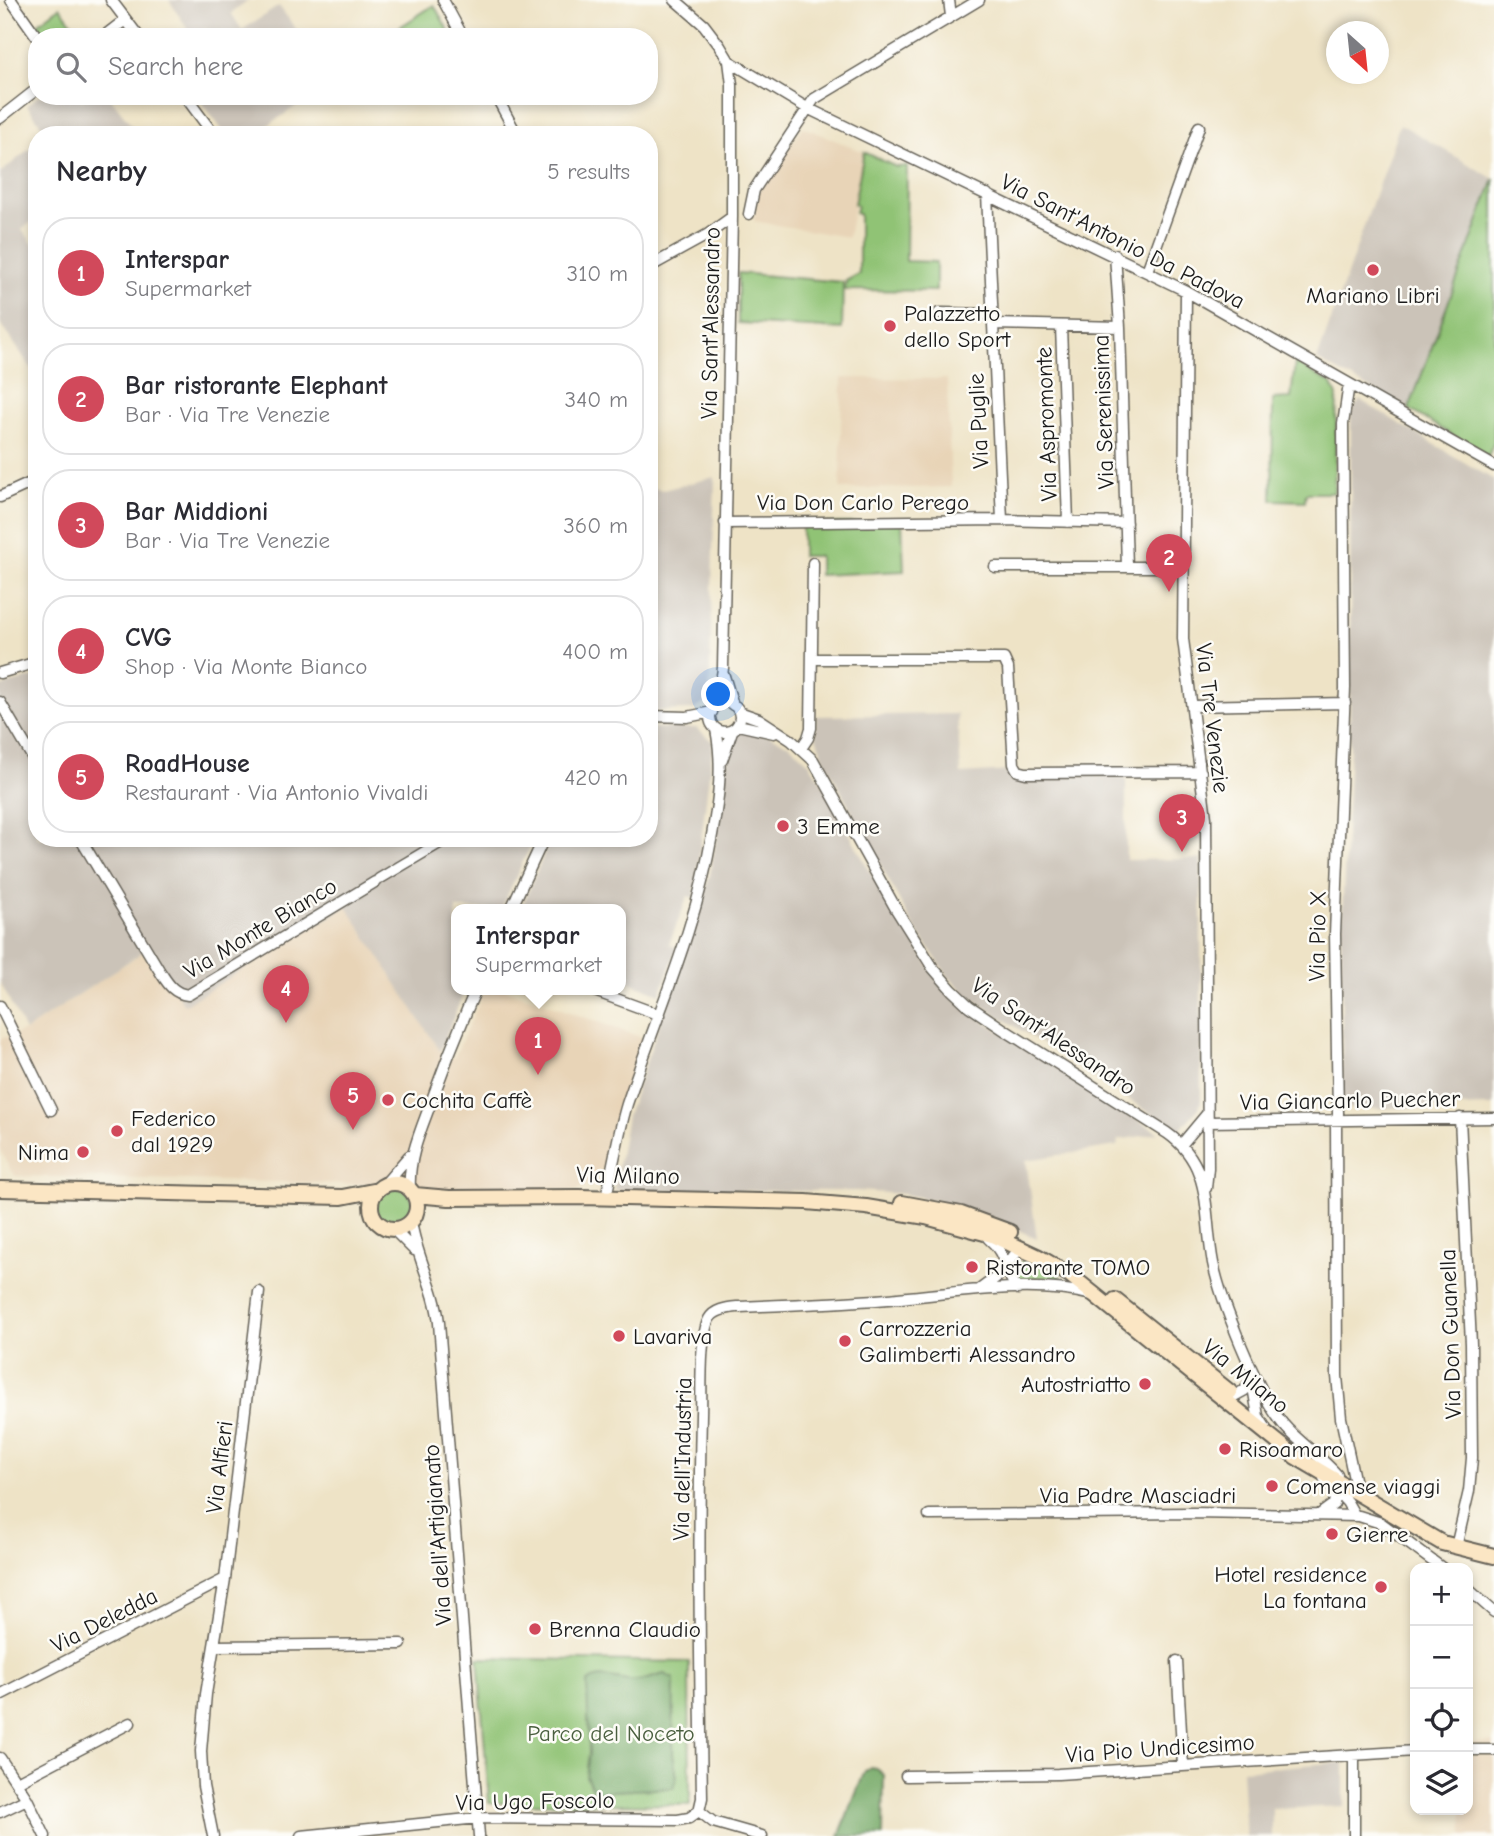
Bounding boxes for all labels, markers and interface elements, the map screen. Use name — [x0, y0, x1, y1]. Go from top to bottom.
north arrow — [1326, 21, 1389, 84]
search box — [28, 28, 658, 105]
icon: search — [52, 48, 90, 86]
text: Search here — [108, 52, 243, 82]
text: Nearby — [56, 154, 147, 189]
text: 5 results — [547, 158, 630, 185]
street label: Via Sant'Antonio Da Padova — [996, 168, 1249, 315]
street label: Via Sant'Alessandro — [695, 227, 726, 419]
text: Interspar — [125, 245, 229, 275]
text: 1 — [76, 260, 86, 287]
text: 310 m — [567, 260, 628, 287]
marker: Mariano Libri — [1365, 262, 1381, 278]
text: Supermarket — [125, 275, 251, 302]
place label: Mariano Libri — [1306, 282, 1440, 309]
place label: Palazzetto dello Sport — [904, 300, 1012, 353]
marker: Palazzetto dello Sport — [882, 318, 898, 334]
street label: Via Serenissima — [1087, 334, 1120, 490]
street label: Via Aspromonte — [1030, 346, 1063, 502]
text: Bar ristorante Elephant — [125, 371, 387, 401]
street label: Via Puglie — [963, 372, 994, 469]
text: 2 — [75, 386, 87, 413]
text: 340 m — [565, 386, 628, 413]
text: Bar · Via Tre Venezie — [125, 401, 330, 428]
street label: Via Don Carlo Perego — [757, 489, 969, 516]
text: Bar Middioni — [125, 497, 268, 527]
text: 3 — [75, 512, 87, 539]
text: 360 m — [563, 512, 628, 539]
text: Bar · Via Tre Venezie — [125, 527, 330, 554]
pin: 2 — [1146, 534, 1192, 592]
text: CVG — [125, 623, 172, 653]
text: 4 — [76, 638, 86, 665]
text: 400 m — [562, 638, 628, 665]
street label: Via Tre Venezie — [1190, 642, 1235, 794]
text: Shop · Via Monte Bianco — [125, 653, 368, 680]
your location — [701, 677, 735, 711]
text: RoadHouse — [125, 749, 250, 779]
text: 5 — [75, 764, 87, 791]
text: 420 m — [564, 764, 628, 791]
text: Restaurant · Via Antonio Vivaldi — [125, 779, 428, 806]
pin: 3 — [1159, 794, 1205, 852]
place label: 3 Emme — [797, 813, 880, 840]
marker: 3 Emme — [775, 818, 791, 834]
street label: Via Monte Bianco — [179, 872, 342, 985]
street label: Via Pio X — [1303, 890, 1332, 982]
popup — [451, 904, 626, 995]
text: Interspar — [475, 921, 580, 951]
text: Supermarket — [475, 951, 602, 978]
pin: 4 — [263, 965, 309, 1023]
street label: Via Sant'Alessandro — [967, 971, 1141, 1101]
pin: 1 — [515, 1017, 561, 1075]
pin: 5 — [330, 1072, 376, 1130]
street label: Via Giancarlo Puecher — [1240, 1085, 1461, 1116]
place label: Cochita Caffè — [402, 1087, 532, 1114]
marker: Cochita Caffè — [380, 1092, 396, 1108]
place label: Federico dal 1929 — [131, 1105, 216, 1158]
marker: Federico dal 1929 — [109, 1123, 125, 1139]
place label: Nima — [18, 1139, 69, 1166]
marker: Nima — [75, 1144, 91, 1160]
street label: Via Milano — [576, 1161, 680, 1190]
street label: Via Don Guanella — [1434, 1248, 1467, 1420]
place label: Ristorante TOMO — [986, 1254, 1150, 1281]
marker: Ristorante TOMO — [964, 1259, 980, 1275]
place label: Carrozzeria Galimberti Alessandro — [859, 1315, 1076, 1368]
place label: Lavariva — [633, 1323, 712, 1350]
marker: Lavariva — [611, 1328, 627, 1344]
marker: Carrozzeria Galimberti Alessandro — [837, 1333, 853, 1349]
street label: Via Milano — [1197, 1333, 1294, 1419]
place label: Autostriatto — [1021, 1371, 1131, 1398]
marker: Autostriatto — [1137, 1376, 1153, 1392]
street label: Via dell'Industria — [668, 1377, 697, 1541]
street label: Via Alfieri — [200, 1419, 239, 1515]
place label: Risoamaro — [1239, 1436, 1343, 1463]
marker: Risoamaro — [1217, 1441, 1233, 1457]
street label: Via dell'Artigianato — [418, 1443, 457, 1627]
place label: Comense viaggi — [1286, 1473, 1441, 1500]
marker: Comense viaggi — [1264, 1478, 1280, 1494]
street label: Via Padre Masciadri — [1040, 1482, 1236, 1509]
place label: Gierre — [1346, 1521, 1409, 1548]
marker: Gierre — [1324, 1526, 1340, 1542]
place label: Hotel residence La fontana — [1214, 1561, 1367, 1614]
map controls — [1410, 1563, 1473, 1815]
button: + — [1410, 1563, 1473, 1626]
marker: Hotel residence La fontana — [1373, 1579, 1389, 1595]
street label: Via Deledda — [46, 1582, 162, 1659]
place label: Brenna Claudio — [549, 1616, 701, 1643]
marker: Brenna Claudio — [527, 1621, 543, 1637]
button: − — [1410, 1626, 1473, 1689]
button: locate — [1410, 1689, 1473, 1752]
park label: Parco del Noceto — [527, 1720, 695, 1747]
street label: Via Pio Undicesimo — [1064, 1728, 1256, 1769]
button: layers — [1410, 1752, 1473, 1815]
street label: Via Ugo Foscolo — [455, 1787, 615, 1816]

